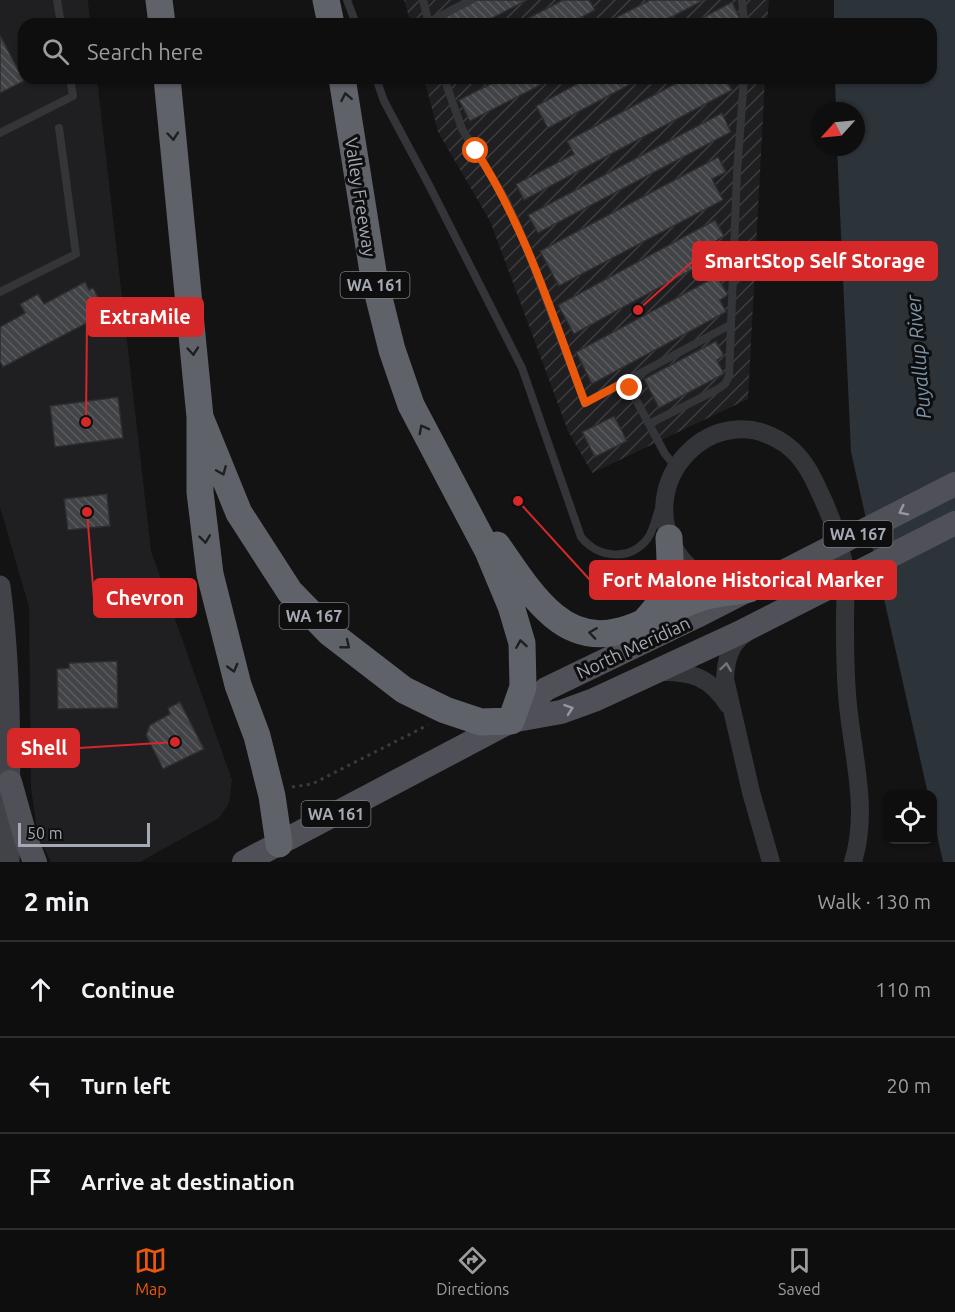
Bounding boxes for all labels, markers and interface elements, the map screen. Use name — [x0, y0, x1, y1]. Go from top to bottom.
search box — [18, 18, 937, 84]
icon: search — [39, 35, 72, 68]
text: Search here — [87, 39, 203, 64]
one-way arrow — [340, 93, 353, 103]
north arrow — [811, 102, 865, 156]
one-way arrow — [166, 132, 179, 141]
street label: Valley Freeway — [342, 136, 380, 258]
route start — [462, 137, 488, 163]
callout: SmartStop Self Storage — [693, 242, 937, 280]
text: SmartStop Self Storage — [705, 249, 925, 272]
road number: WA 161 — [340, 272, 410, 298]
water label: Puyallup River — [901, 293, 935, 420]
callout: ExtraMile — [87, 298, 203, 336]
text: ExtraMile — [99, 305, 191, 328]
one-way arrow — [186, 347, 199, 356]
route end — [616, 374, 642, 400]
one-way arrow — [419, 424, 430, 435]
one-way arrow — [215, 465, 227, 476]
one-way arrow — [899, 504, 909, 515]
road number: WA 167 — [824, 521, 892, 547]
one-way arrow — [199, 534, 211, 543]
callout: Fort Malone Historical Marker — [590, 561, 896, 599]
text: Fort Malone Historical Marker — [602, 568, 884, 591]
callout: Chevron — [94, 579, 196, 617]
text: Chevron — [106, 586, 184, 609]
road number: WA 167 — [280, 603, 348, 629]
street label: North Meridian — [573, 612, 693, 682]
one-way arrow — [589, 627, 598, 639]
one-way arrow — [339, 638, 350, 649]
one-way arrow — [515, 639, 528, 649]
one-way arrow — [226, 662, 238, 672]
one-way arrow — [720, 662, 732, 672]
one-way arrow — [563, 704, 574, 717]
callout: Shell — [8, 729, 79, 767]
text: Shell — [21, 736, 67, 759]
map controls — [883, 790, 937, 844]
button: locate — [883, 790, 937, 844]
road number: WA 161 — [302, 801, 370, 827]
scale bar — [18, 820, 150, 848]
text: 50 m — [27, 824, 63, 842]
text: 2 min — [24, 887, 90, 916]
text: Walk · 130 m — [818, 890, 931, 913]
icon: ahead — [24, 973, 57, 1006]
text: Continue — [81, 977, 175, 1002]
text: 110 m — [875, 978, 931, 1001]
icon: left — [24, 1069, 57, 1102]
text: Turn left — [81, 1073, 171, 1098]
text: 20 m — [887, 1074, 931, 1097]
icon: arrive — [24, 1165, 57, 1198]
text: Arrive at destination — [81, 1169, 295, 1194]
tab: Map — [134, 1244, 167, 1298]
tab: Directions — [436, 1244, 509, 1298]
tab: Saved — [778, 1244, 821, 1298]

